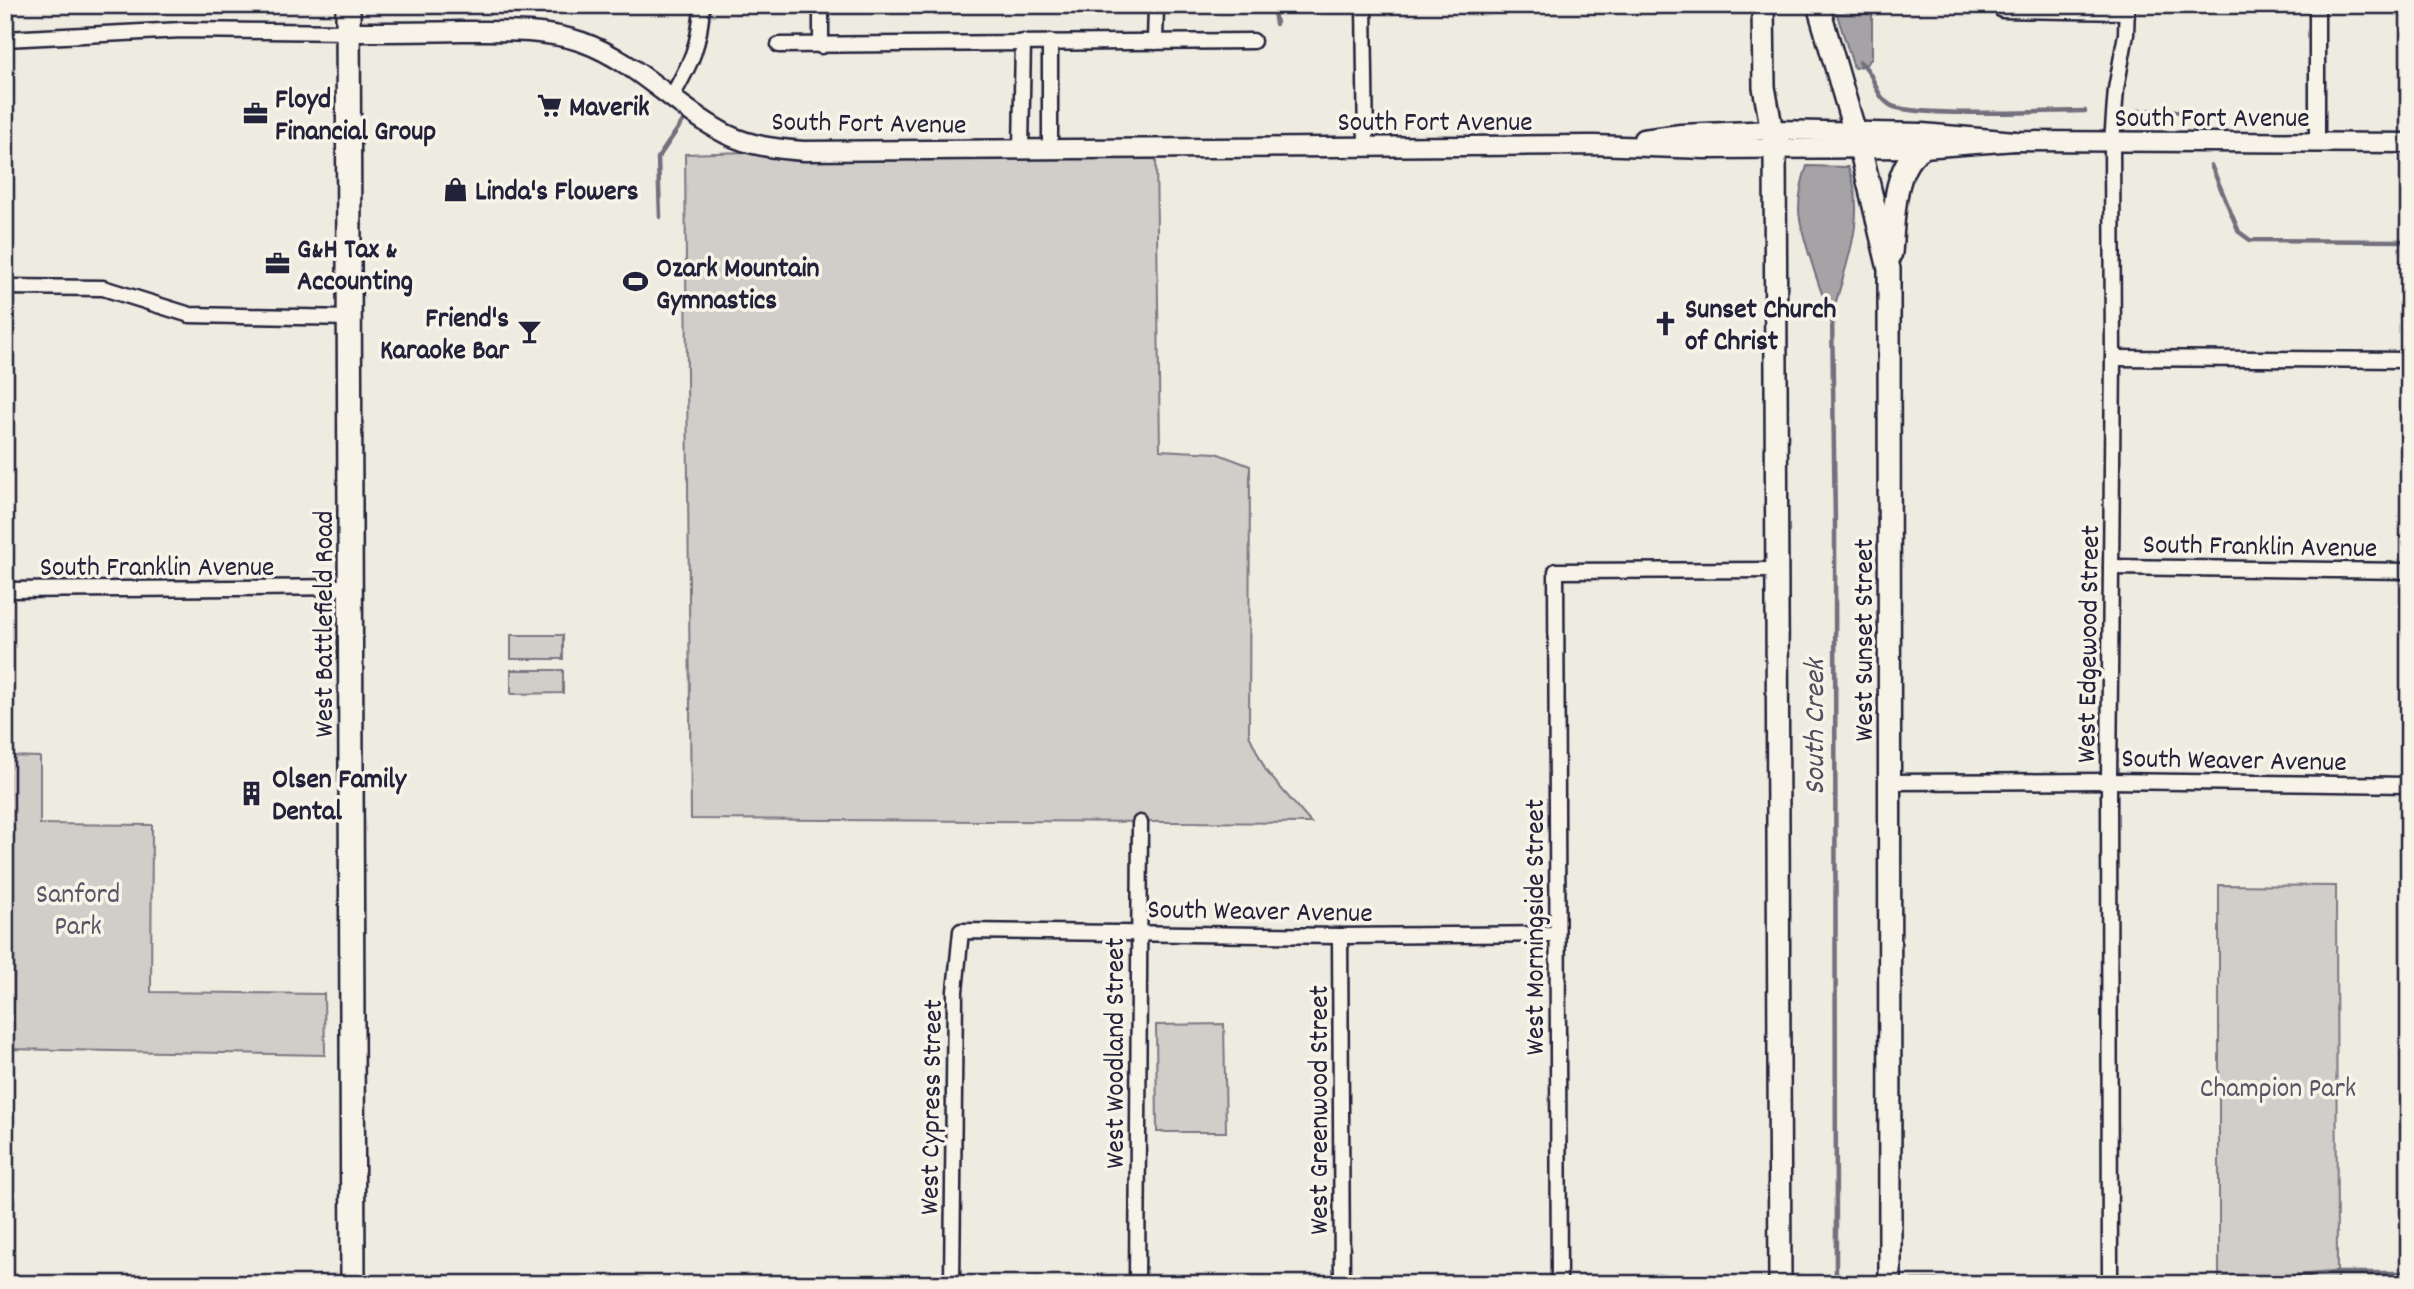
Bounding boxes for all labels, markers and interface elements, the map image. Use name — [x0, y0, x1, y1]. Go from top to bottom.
place label: Floyd Financial Group — [275, 82, 436, 154]
place label: Maverik — [569, 90, 650, 130]
supermarket icon: Maverik — [535, 91, 563, 119]
office icon: Floyd Financial Group — [241, 99, 269, 127]
street label: South Fort Avenue — [2114, 101, 2310, 141]
street label: South Fort Avenue — [771, 104, 967, 148]
street label: South Fort Avenue — [1337, 105, 1533, 145]
place label: Linda's Flowers — [475, 174, 639, 214]
shop icon: Linda's Flowers — [441, 175, 469, 203]
place label: G&H Tax & Accounting — [297, 232, 413, 304]
office icon: G&H Tax & Accounting — [263, 249, 291, 277]
place label: Ozark Mountain Gymnastics — [656, 251, 820, 323]
sports icon: Ozark Mountain Gymnastics — [622, 268, 650, 296]
place label: Sunset Church of Christ — [1685, 292, 1837, 364]
place label: Friend's Karaoke Bar — [380, 301, 510, 373]
church icon: Sunset Church of Christ — [1651, 309, 1679, 337]
bar icon: Friend's Karaoke Bar — [515, 318, 543, 346]
street label: West Battlefield Road — [307, 511, 347, 737]
street label: West Edgewood Street — [2069, 525, 2113, 763]
street label: South Franklin Avenue — [2142, 527, 2378, 571]
street label: West Sunset Street — [1847, 538, 1887, 742]
street label: South Franklin Avenue — [40, 550, 274, 590]
water label: South Creek — [1796, 656, 1839, 795]
street label: South Weaver Avenue — [2121, 741, 2347, 785]
place label: Olsen Family Dental — [272, 762, 408, 834]
building icon: Olsen Family Dental — [238, 779, 266, 807]
street label: West Morningside Street — [1518, 799, 1558, 1055]
park label: Sanford Park — [36, 877, 120, 949]
street label: South Weaver Avenue — [1147, 892, 1373, 936]
street label: West Woodland Street — [1098, 937, 1138, 1169]
street label: West Greenwood Street — [1302, 985, 1342, 1235]
street label: West Cypress Street — [912, 999, 956, 1215]
park label: Champion Park — [2200, 1071, 2356, 1111]

